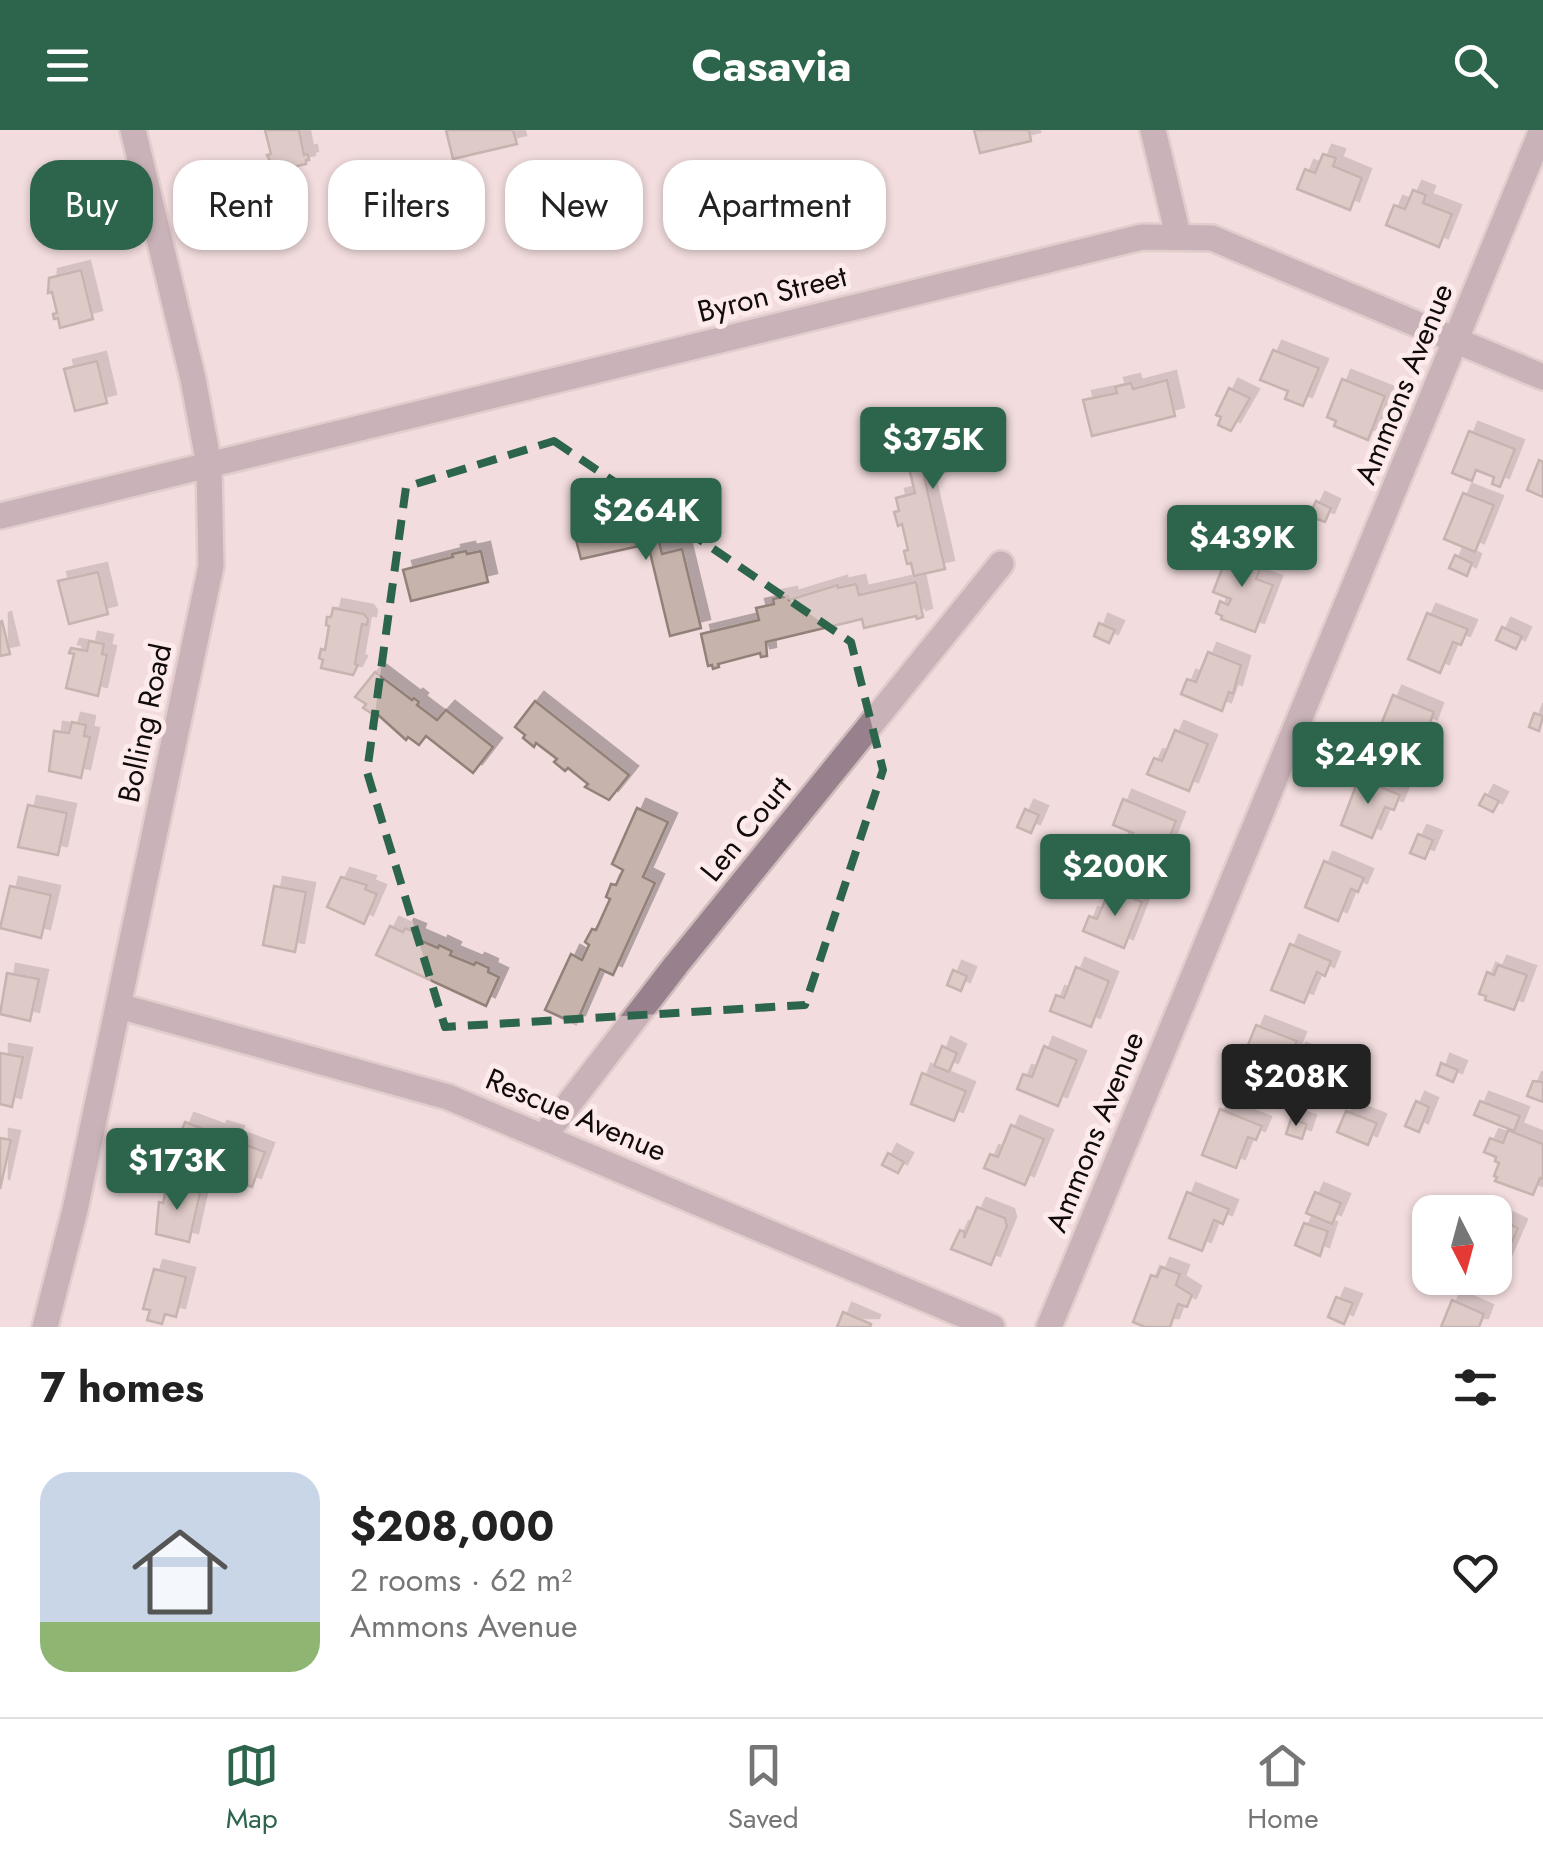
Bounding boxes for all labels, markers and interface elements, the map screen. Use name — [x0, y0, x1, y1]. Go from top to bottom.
text: Casavia — [691, 33, 852, 98]
icon: menu — [40, 38, 95, 93]
icon: search — [1448, 38, 1503, 93]
chip: Buy — [30, 160, 153, 250]
chip: Rent — [173, 160, 308, 250]
chip: Filters — [328, 160, 485, 250]
chip: New — [505, 160, 643, 250]
chip: Apartment — [663, 160, 886, 250]
street label: Byron Street — [693, 254, 852, 333]
street label: Ammons Avenue — [1344, 277, 1463, 491]
pin: $375K — [863, 407, 1003, 492]
text: $375K — [882, 416, 984, 462]
pin: $264K — [576, 478, 716, 563]
text: $264K — [592, 487, 700, 533]
pin: $439K — [1172, 505, 1312, 590]
text: $439K — [1189, 514, 1295, 560]
street label: Bolling Road — [107, 640, 182, 806]
pin: $249K — [1298, 722, 1438, 807]
text: $249K — [1314, 731, 1422, 777]
street label: Len Court — [690, 766, 802, 890]
pin: $200K — [1045, 834, 1185, 919]
text: $200K — [1062, 843, 1168, 889]
street label: Ammons Avenue — [1035, 1025, 1154, 1239]
pin: $208K — [1226, 1044, 1366, 1129]
text: $208K — [1244, 1053, 1348, 1099]
street label: Rescue Avenue — [479, 1057, 673, 1172]
pin: $173K — [107, 1128, 247, 1213]
text: $173K — [128, 1137, 226, 1183]
north arrow — [1412, 1195, 1512, 1295]
map controls — [1412, 1195, 1512, 1295]
text: 7 homes — [40, 1357, 204, 1418]
icon: filters — [1448, 1360, 1503, 1415]
text: $208,000 — [350, 1496, 554, 1557]
icon: home — [120, 1512, 240, 1632]
icon: heart — [1448, 1545, 1503, 1600]
text: 2 rooms · 62 m² — [350, 1557, 572, 1603]
text: Ammons Avenue — [350, 1603, 578, 1649]
tab: Map — [224, 1738, 279, 1839]
tab: Saved — [728, 1738, 799, 1839]
tab: Home — [1247, 1738, 1319, 1839]

